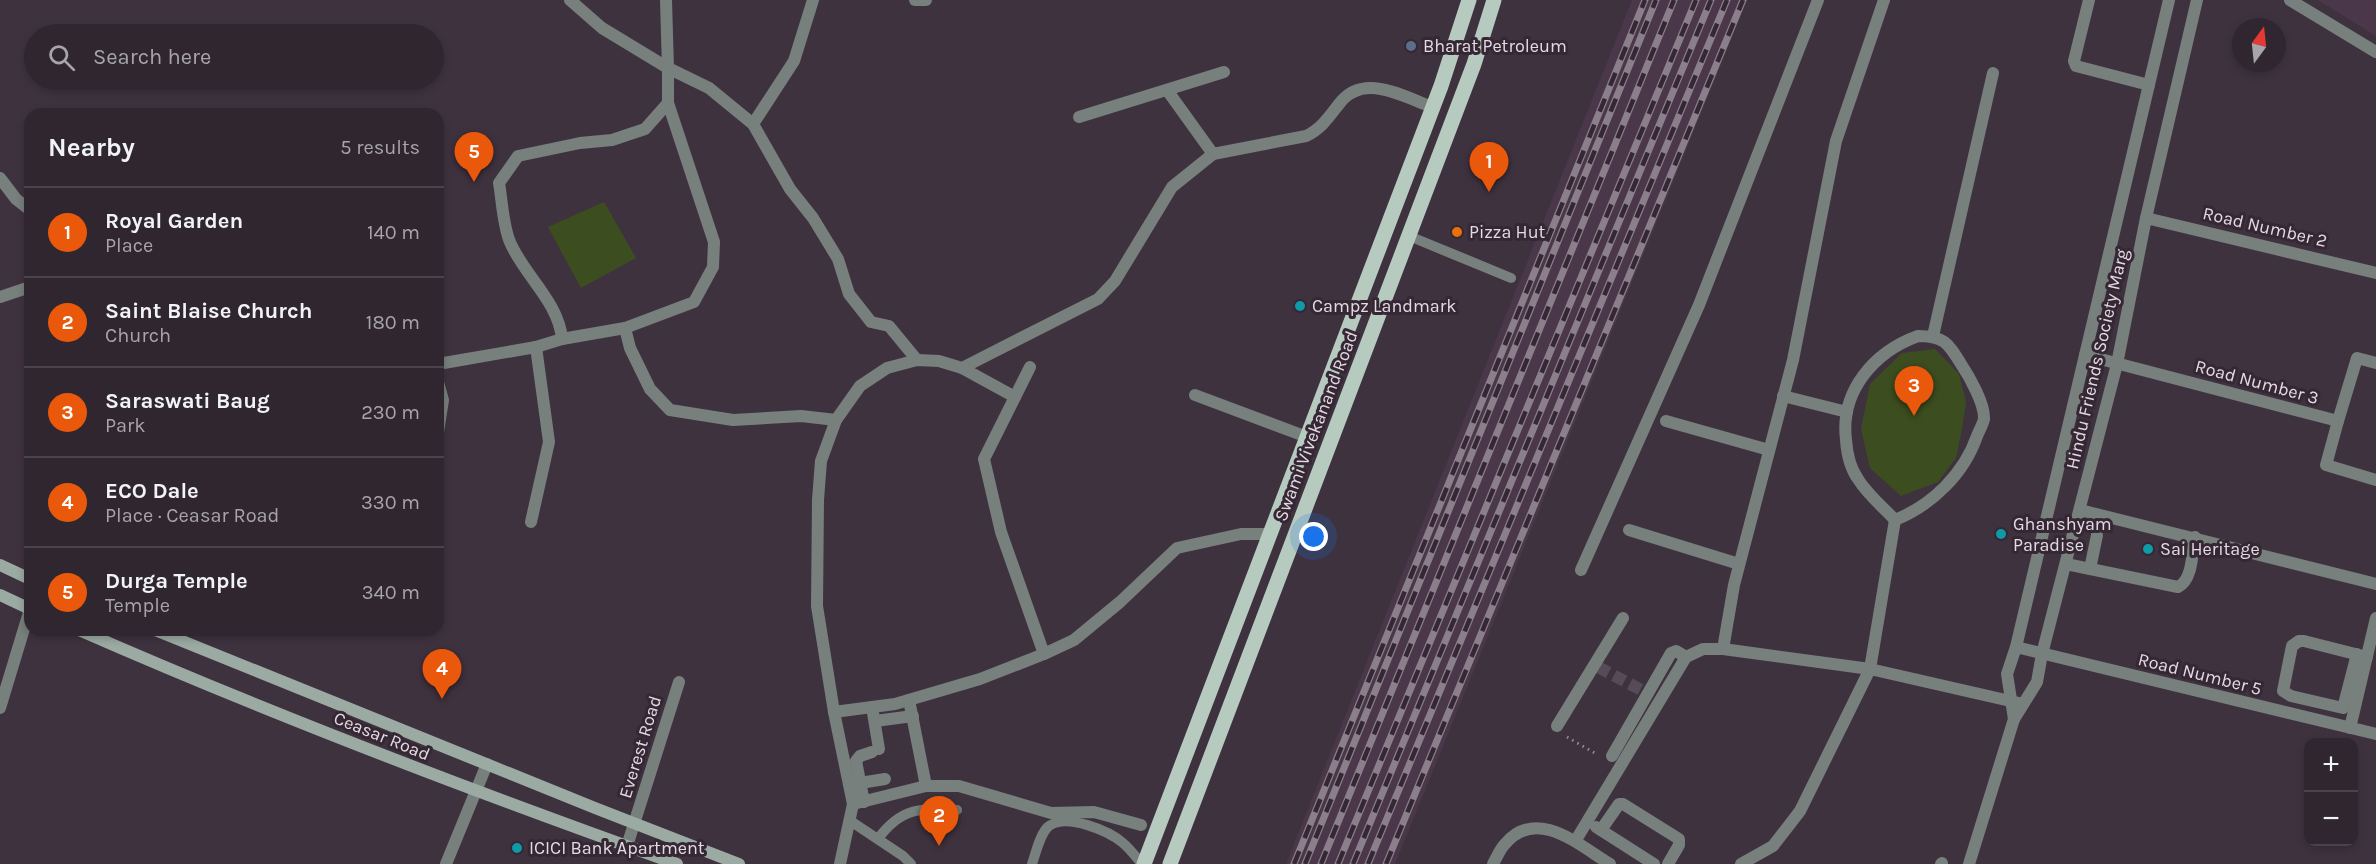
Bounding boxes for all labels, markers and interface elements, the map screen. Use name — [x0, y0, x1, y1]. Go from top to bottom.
north arrow — [2232, 18, 2286, 72]
search box — [24, 24, 444, 90]
place label: Bharat Petroleum — [1423, 35, 1567, 57]
marker: Bharat Petroleum — [1404, 39, 1418, 53]
icon: search — [45, 41, 78, 74]
text: Search here — [93, 44, 211, 70]
text: Nearby — [48, 132, 135, 163]
pin: 5 — [454, 132, 494, 182]
text: 5 results — [340, 136, 420, 159]
pin: 1 — [1470, 142, 1508, 192]
street label: Road Number 2 — [2201, 202, 2329, 252]
text: Royal Garden — [105, 208, 243, 234]
text: 1 — [64, 221, 71, 244]
text: 140 m — [367, 221, 420, 244]
place label: Pizza Hut — [1469, 221, 1546, 243]
marker: Pizza Hut — [1450, 225, 1464, 239]
text: Place — [105, 234, 153, 257]
street label: Hindu Friends Society Marg — [2061, 247, 2133, 471]
place label: Campz Landmark — [1312, 295, 1456, 317]
text: Saint Blaise Church — [105, 298, 312, 324]
marker: Campz Landmark — [1293, 299, 1307, 313]
text: 2 — [61, 311, 74, 334]
text: 180 m — [366, 311, 420, 334]
text: Church — [105, 324, 171, 347]
street label: Swami Vivekanand Road — [1270, 328, 1362, 524]
street label: Road Number 3 — [2193, 355, 2321, 409]
pin: 3 — [1894, 366, 1934, 416]
text: Saraswati Baug — [105, 388, 270, 414]
text: 3 — [61, 401, 74, 424]
text: 230 m — [361, 401, 420, 424]
text: Park — [105, 414, 146, 437]
text: ECO Dale — [105, 478, 199, 504]
text: 4 — [62, 491, 73, 514]
text: 330 m — [361, 491, 420, 514]
text: Place · Ceasar Road — [105, 504, 279, 527]
place label: Ghanshyam Paradise — [2013, 513, 2112, 556]
your location — [1299, 522, 1328, 551]
marker: Ghanshyam Paradise — [1994, 527, 2008, 541]
place label: Sai Heritage — [2160, 538, 2260, 560]
marker: Sai Heritage — [2141, 542, 2155, 556]
text: Durga Temple — [105, 568, 248, 594]
text: 5 — [62, 581, 73, 604]
text: 340 m — [362, 581, 420, 604]
text: Temple — [105, 594, 170, 617]
street label: Road Number 5 — [2136, 648, 2264, 700]
pin: 4 — [422, 650, 462, 699]
street label: Everest Road — [614, 693, 666, 801]
street label: Ceasar Road — [331, 707, 433, 765]
map controls — [2304, 738, 2358, 846]
button: + — [2304, 738, 2358, 792]
button: − — [2304, 792, 2358, 846]
pin: 2 — [920, 796, 958, 846]
place label: ICICI Bank Apartment — [529, 837, 705, 859]
marker: ICICI Bank Apartment — [510, 841, 524, 855]

